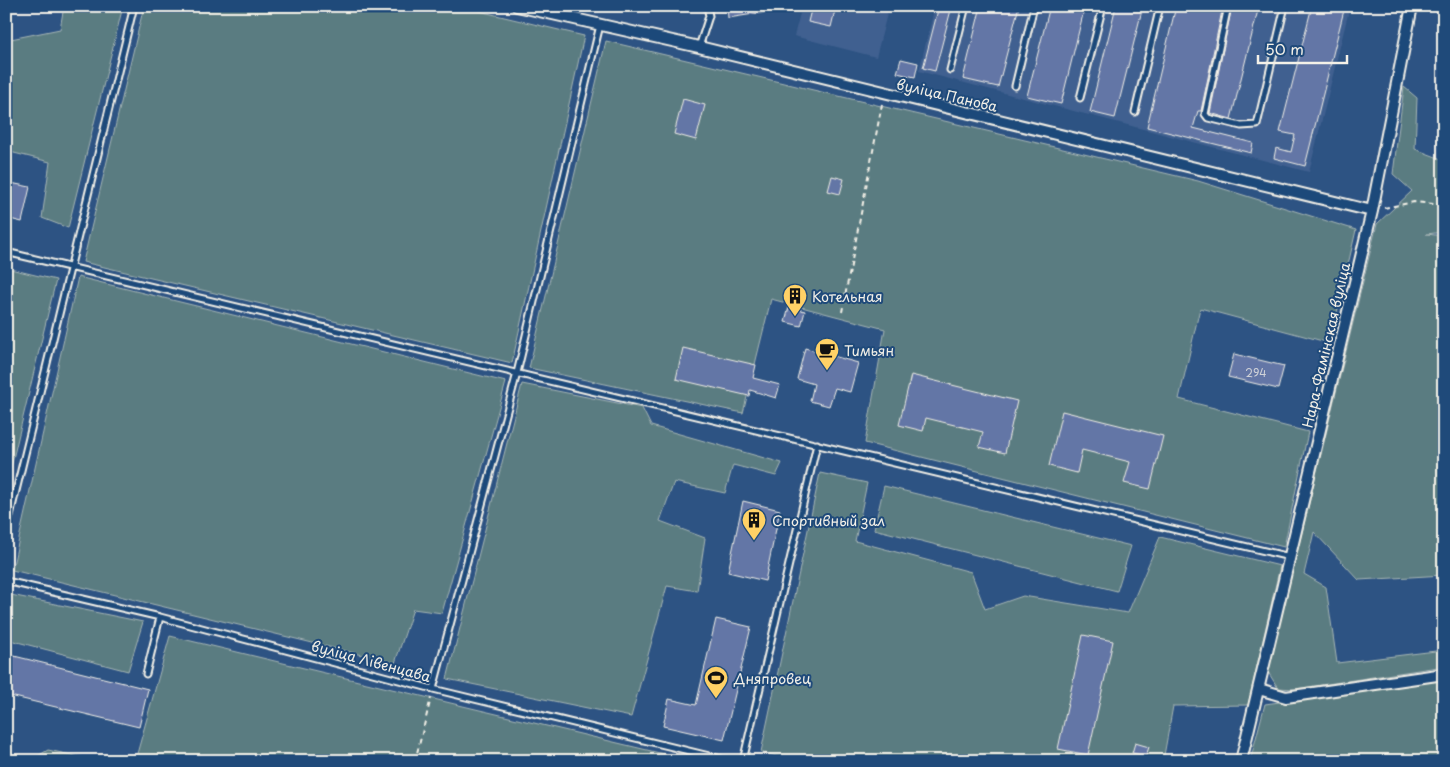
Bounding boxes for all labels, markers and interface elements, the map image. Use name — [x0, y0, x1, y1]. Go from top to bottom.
scale bar — [1258, 32, 1346, 64]
text: 50 m — [1265, 37, 1304, 60]
street label: вуліца Панова — [894, 73, 1000, 117]
street label: Нара-Фамінская вуліца — [1297, 260, 1355, 430]
building icon: Котельная — [782, 283, 808, 317]
place label: Котельная — [812, 286, 882, 307]
cafe icon: Тимьян — [814, 337, 840, 371]
place label: Тимьян — [844, 340, 894, 361]
house number: 294 — [1245, 364, 1267, 381]
building icon: Спортивный зал — [741, 507, 767, 541]
place label: Спортивный зал — [772, 510, 885, 531]
street label: вуліца Лівенцава — [309, 635, 433, 687]
sports icon: Дняпровец — [703, 665, 729, 699]
place label: Дняпровец — [733, 668, 811, 689]

